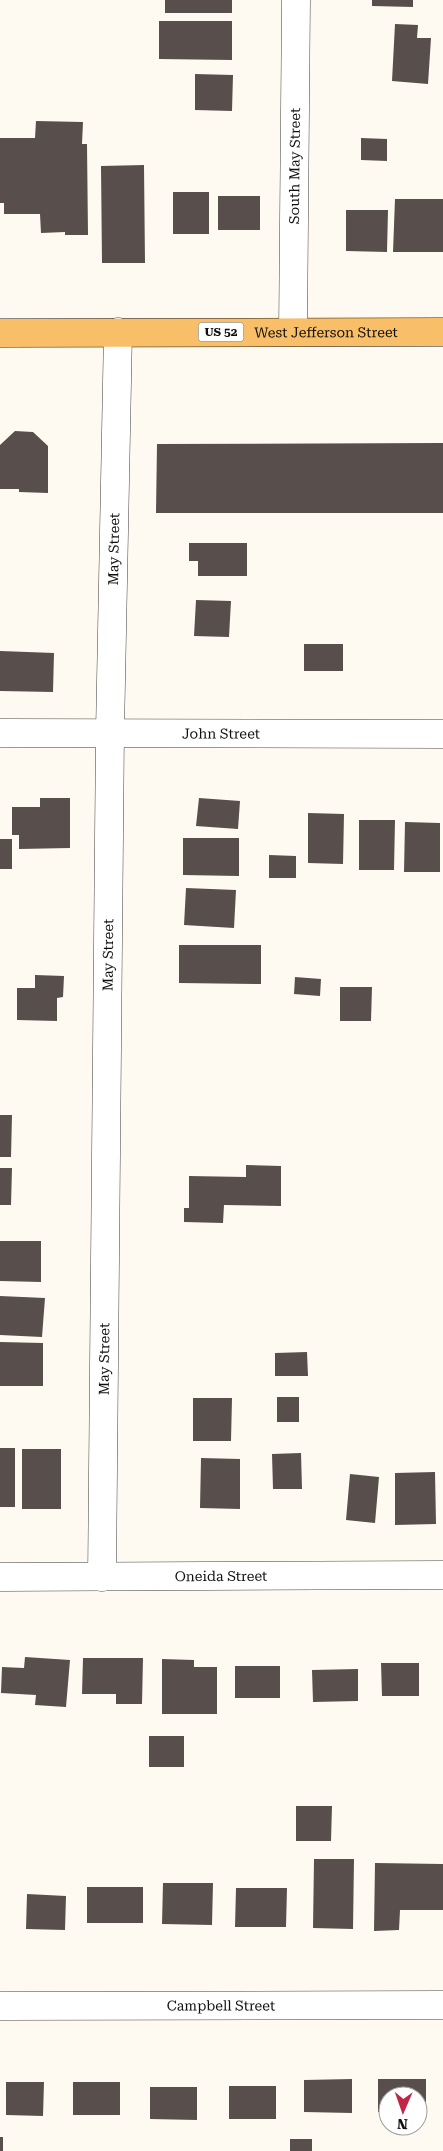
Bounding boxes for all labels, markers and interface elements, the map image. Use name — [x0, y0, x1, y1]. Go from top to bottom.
street label: South May Street — [286, 108, 303, 224]
road number: US 52 — [198, 322, 244, 342]
street label: West Jefferson Street — [254, 324, 398, 340]
street label: May Street — [105, 513, 122, 585]
street label: John Street — [182, 725, 260, 742]
street label: May Street — [100, 919, 116, 991]
street label: May Street — [96, 1323, 112, 1395]
street label: Oneida Street — [175, 1568, 267, 1584]
street label: Campbell Street — [167, 1997, 275, 2014]
north arrow — [378, 2086, 428, 2136]
text: N — [397, 2116, 408, 2132]

